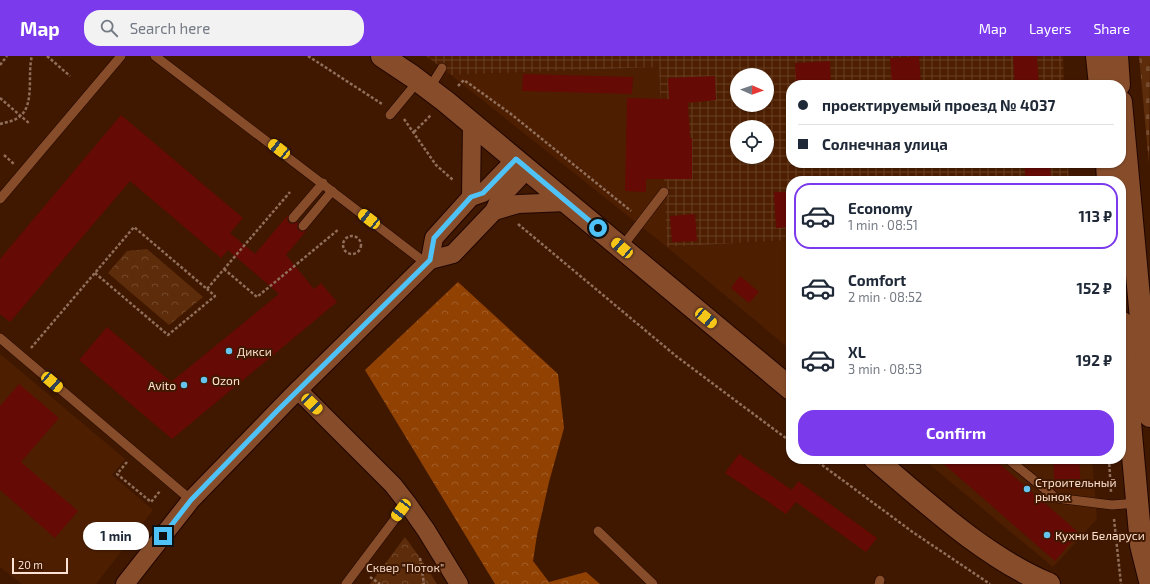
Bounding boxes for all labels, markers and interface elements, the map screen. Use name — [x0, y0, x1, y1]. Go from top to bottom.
search box — [84, 10, 364, 46]
text: Map — [20, 17, 60, 40]
icon: search — [98, 17, 120, 39]
text: Search here — [130, 19, 210, 37]
text: Map — [979, 20, 1007, 37]
text: Layers — [1029, 20, 1071, 37]
text: Share — [1093, 20, 1130, 37]
north arrow — [730, 68, 774, 112]
map controls — [730, 68, 774, 164]
text: проектируемый проезд № 4037 — [822, 96, 1055, 114]
button: locate — [730, 120, 774, 164]
text: Солнечная улица — [822, 135, 948, 153]
car — [266, 137, 292, 161]
icon: car — [800, 198, 836, 234]
text: Economy — [848, 199, 913, 217]
car — [356, 207, 382, 231]
text: 113 ₽ — [1078, 207, 1112, 225]
text: 1 min · 08:51 — [848, 217, 918, 233]
route start — [589, 219, 607, 237]
car — [609, 236, 635, 260]
icon: car — [800, 270, 836, 306]
text: Comfort — [848, 271, 906, 289]
text: 152 ₽ — [1076, 279, 1112, 297]
text: 2 min · 08:52 — [848, 289, 922, 305]
car — [693, 306, 719, 330]
icon: car — [800, 342, 836, 378]
text: XL — [848, 343, 866, 361]
place label: Дикси — [237, 344, 272, 358]
marker: Дикси — [224, 346, 234, 356]
text: 192 ₽ — [1076, 351, 1112, 369]
text: 3 min · 08:53 — [848, 361, 922, 377]
car — [39, 370, 65, 394]
place label: Ozon — [212, 373, 240, 387]
marker: Ozon — [199, 375, 209, 385]
place label: Avito — [148, 378, 176, 392]
marker: Avito — [179, 380, 189, 390]
car — [299, 391, 325, 417]
button: Confirm — [798, 410, 1114, 456]
place label: Строительный рынок — [1035, 475, 1117, 503]
marker: Строительный рынок — [1022, 484, 1032, 494]
car — [389, 497, 413, 523]
callout: 1 min — [83, 522, 149, 550]
route end — [154, 527, 172, 545]
text: 1 min — [100, 528, 132, 544]
place label: Кухни Беларуси — [1055, 528, 1145, 543]
marker: Кухни Беларуси — [1042, 530, 1052, 540]
scale bar — [12, 556, 68, 575]
text: 20 m — [18, 558, 43, 571]
park label: Сквер "Поток" — [366, 560, 444, 574]

